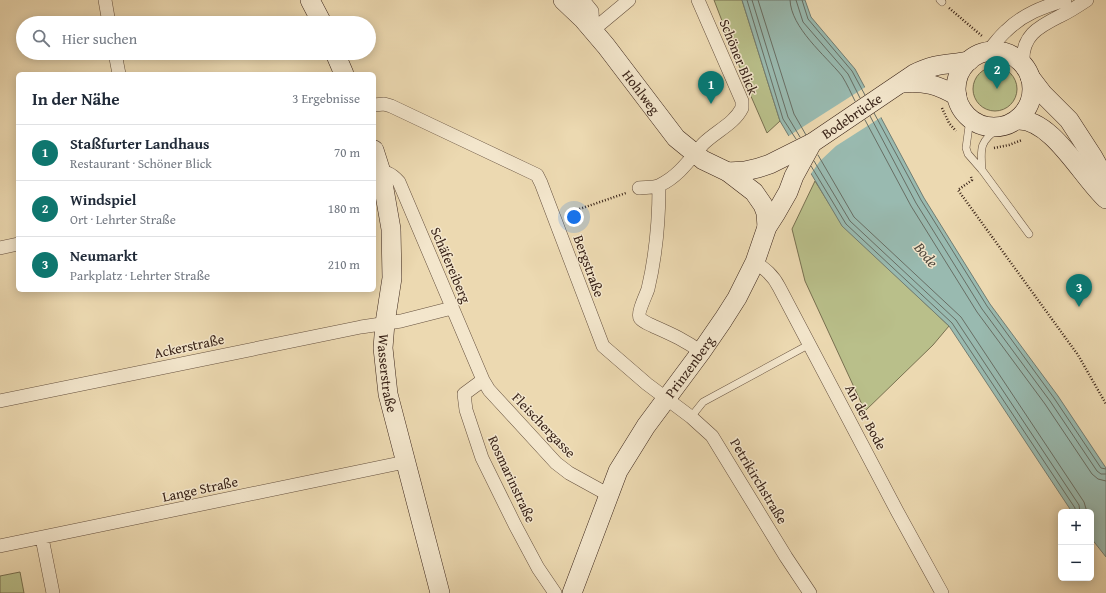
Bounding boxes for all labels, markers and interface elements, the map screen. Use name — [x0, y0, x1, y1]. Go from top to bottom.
search box — [16, 16, 376, 60]
street label: Schöner Blick — [715, 16, 764, 99]
icon: search — [30, 27, 52, 49]
text: Hier suchen — [62, 28, 137, 49]
pin: 2 — [984, 56, 1010, 89]
street label: Hohlweg — [618, 66, 665, 119]
pin: 1 — [698, 71, 724, 104]
text: In der Nähe — [32, 86, 120, 111]
street label: Bodebrücke — [818, 88, 886, 144]
text: 3 Ergebnisse — [292, 89, 360, 108]
text: Staßfurter Landhaus — [70, 133, 210, 154]
text: 1 — [42, 143, 48, 162]
text: 70 m — [334, 143, 360, 162]
text: Restaurant · Schöner Blick — [70, 154, 212, 173]
text: Windspiel — [70, 189, 137, 210]
text: 2 — [42, 199, 48, 218]
text: 180 m — [328, 199, 360, 218]
your location — [564, 207, 584, 227]
text: Ort · Lehrter Straße — [70, 210, 176, 229]
street label: Schäfereiberg — [426, 224, 476, 306]
street label: Bergstraße — [569, 232, 610, 300]
water label: Bode — [909, 237, 943, 272]
text: Neumarkt — [70, 245, 138, 266]
text: 3 — [42, 255, 48, 274]
text: 210 m — [328, 255, 360, 274]
text: Parkplatz · Lehrter Straße — [70, 266, 210, 285]
pin: 3 — [1066, 274, 1092, 307]
street label: Ackerstraße — [152, 329, 226, 363]
street label: Prinzenberg — [660, 332, 719, 402]
street label: Wasserstraße — [373, 333, 403, 415]
street label: An der Bode — [840, 381, 892, 454]
street label: Fleischergasse — [508, 388, 581, 463]
street label: Rosmarinstraße — [483, 432, 541, 526]
street label: Petrikirchstraße — [726, 434, 793, 528]
street label: Lange Straße — [160, 471, 240, 507]
map controls — [1058, 509, 1094, 581]
button: + — [1058, 509, 1094, 545]
button: − — [1058, 545, 1094, 581]

